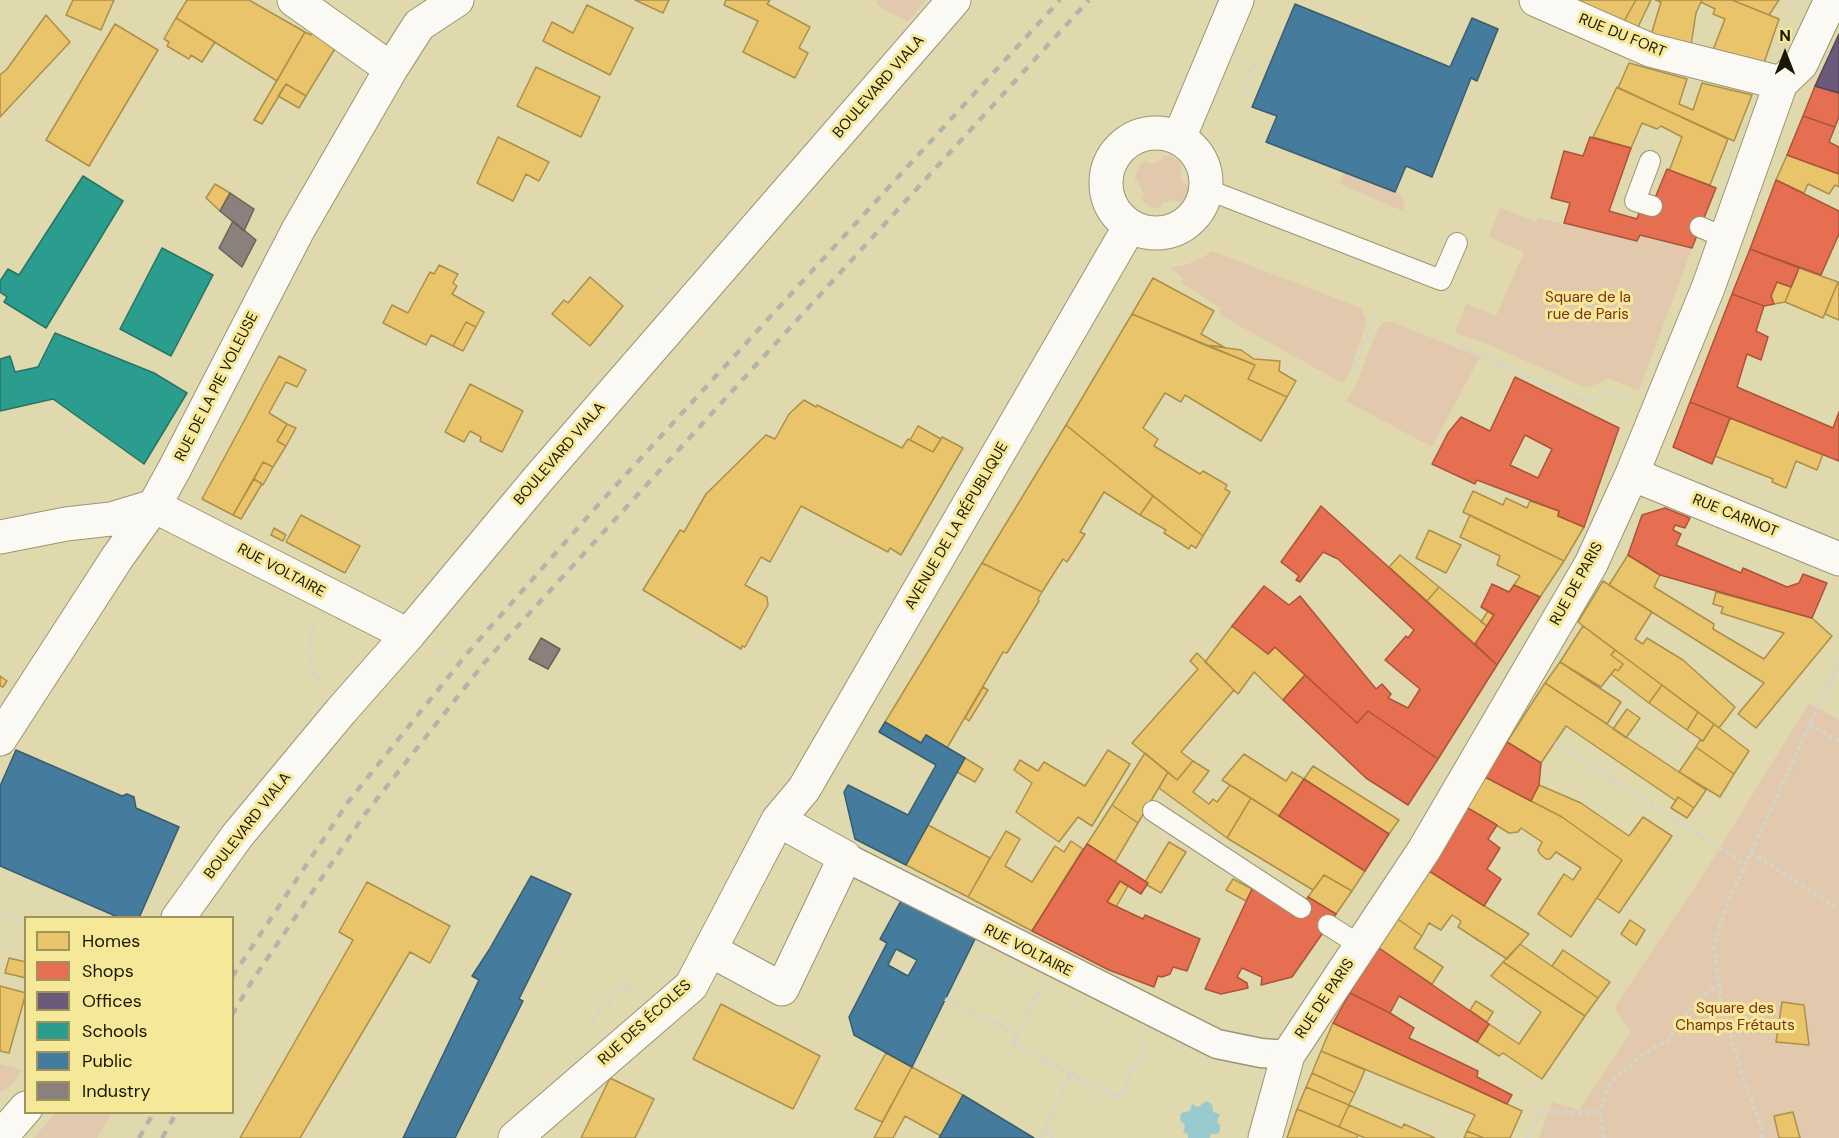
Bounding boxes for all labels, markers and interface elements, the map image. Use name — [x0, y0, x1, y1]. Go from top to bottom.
street label: RUE DU FORT — [1576, 10, 1668, 62]
north arrow — [1755, 24, 1815, 84]
text: N — [1779, 25, 1791, 46]
street label: BOULEVARD VIALA — [830, 32, 928, 142]
park label: Square de la rue de Paris — [1545, 289, 1631, 324]
street label: RUE DE LA PIE VOLEUSE — [171, 309, 263, 465]
street label: BOULEVARD VIALA — [511, 399, 609, 509]
street label: AVENUE DE LA RÉPUBLIQUE — [902, 439, 1012, 613]
street label: RUE CARNOT — [1690, 491, 1780, 541]
street label: RUE DE PARIS — [1547, 539, 1607, 629]
street label: RUE VOLTAIRE — [234, 540, 328, 602]
street label: BOULEVARD VIALA — [201, 769, 295, 883]
legend — [24, 916, 234, 1114]
street label: RUE VOLTAIRE — [981, 921, 1075, 981]
text: Homes — [82, 929, 140, 953]
street label: RUE DE PARIS — [1292, 956, 1358, 1042]
text: Shops — [82, 959, 134, 983]
street label: RUE DES ÉCOLES — [595, 977, 695, 1069]
text: Offices — [82, 989, 142, 1013]
park label: Square des Champs Frétauts — [1675, 1000, 1795, 1035]
text: Schools — [82, 1019, 147, 1043]
text: Public — [82, 1049, 133, 1073]
text: Industry — [82, 1079, 151, 1103]

